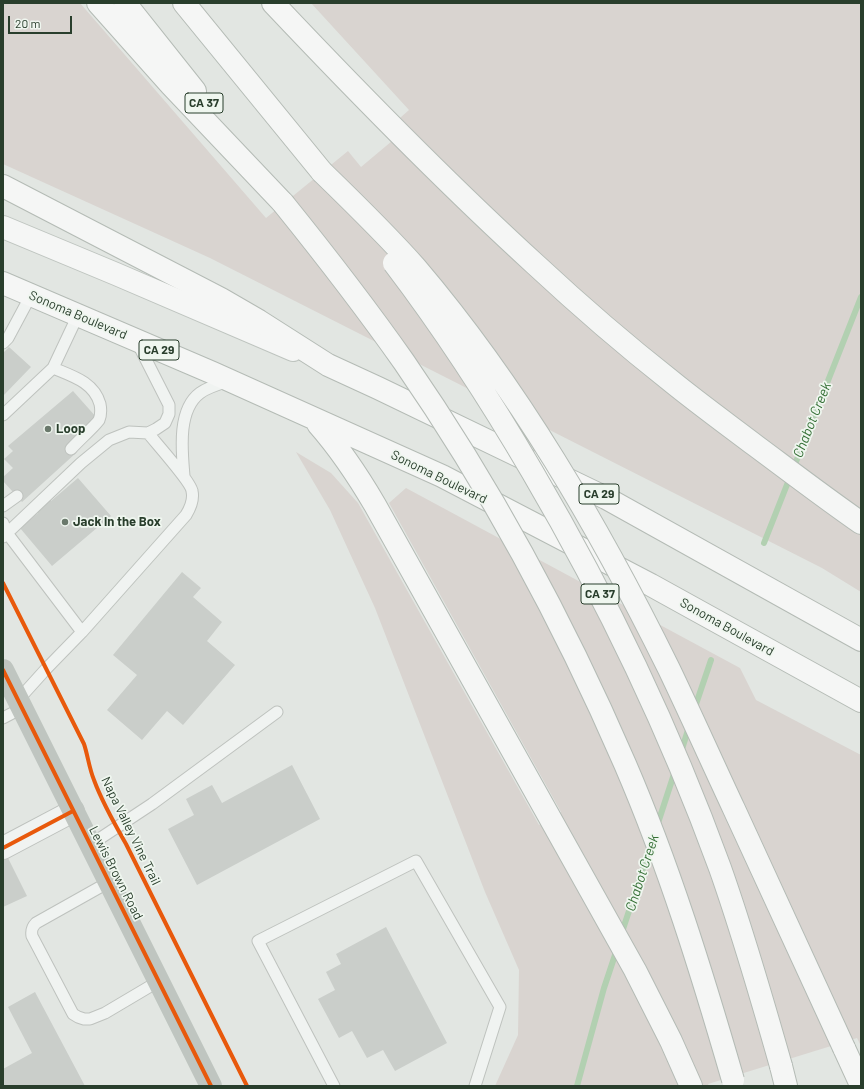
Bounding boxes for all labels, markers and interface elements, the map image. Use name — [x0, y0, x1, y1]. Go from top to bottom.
scale bar — [10, 8, 74, 34]
text: 20 m — [15, 16, 41, 30]
road number: CA 37 — [185, 93, 223, 113]
street label: Sonoma Boulevard — [27, 287, 129, 343]
road number: CA 29 — [139, 340, 179, 360]
water label: Chabot Creek — [789, 380, 835, 460]
place label: Loop — [56, 421, 85, 437]
marker: Loop — [43, 424, 53, 434]
street label: Sonoma Boulevard — [388, 447, 490, 507]
road number: CA 29 — [579, 484, 619, 504]
place label: Jack in the Box — [73, 514, 161, 530]
marker: Jack in the Box — [60, 517, 70, 527]
road number: CA 37 — [581, 584, 619, 604]
street label: Sonoma Boulevard — [677, 595, 777, 659]
street label: Napa Valley Vine Trail — [98, 774, 164, 888]
street label: Lewis Brown Road — [86, 824, 146, 922]
water label: Chabot Creek — [622, 833, 662, 913]

